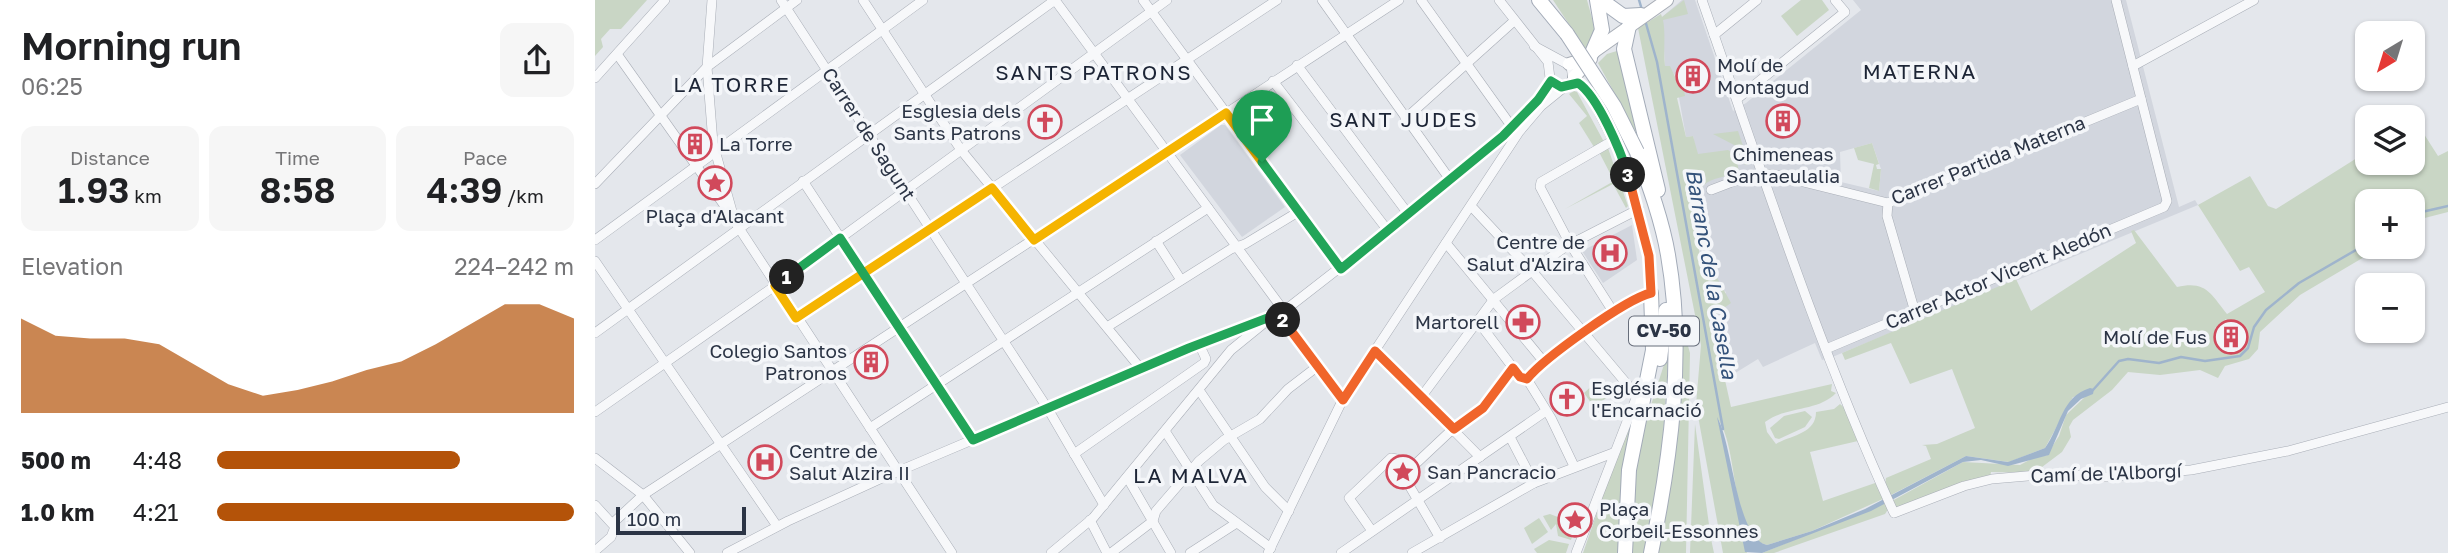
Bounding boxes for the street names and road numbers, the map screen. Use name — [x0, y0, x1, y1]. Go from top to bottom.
street label: Carrer de Sagunt — [818, 63, 921, 205]
street label: Carrer Partida Materna — [1887, 110, 2088, 209]
street label: Carrer Actor Vicent Aledón — [1882, 218, 2114, 334]
road number: CV-50 — [1629, 316, 1699, 346]
street label: Camí de l'Alborgí — [2030, 458, 2184, 487]

